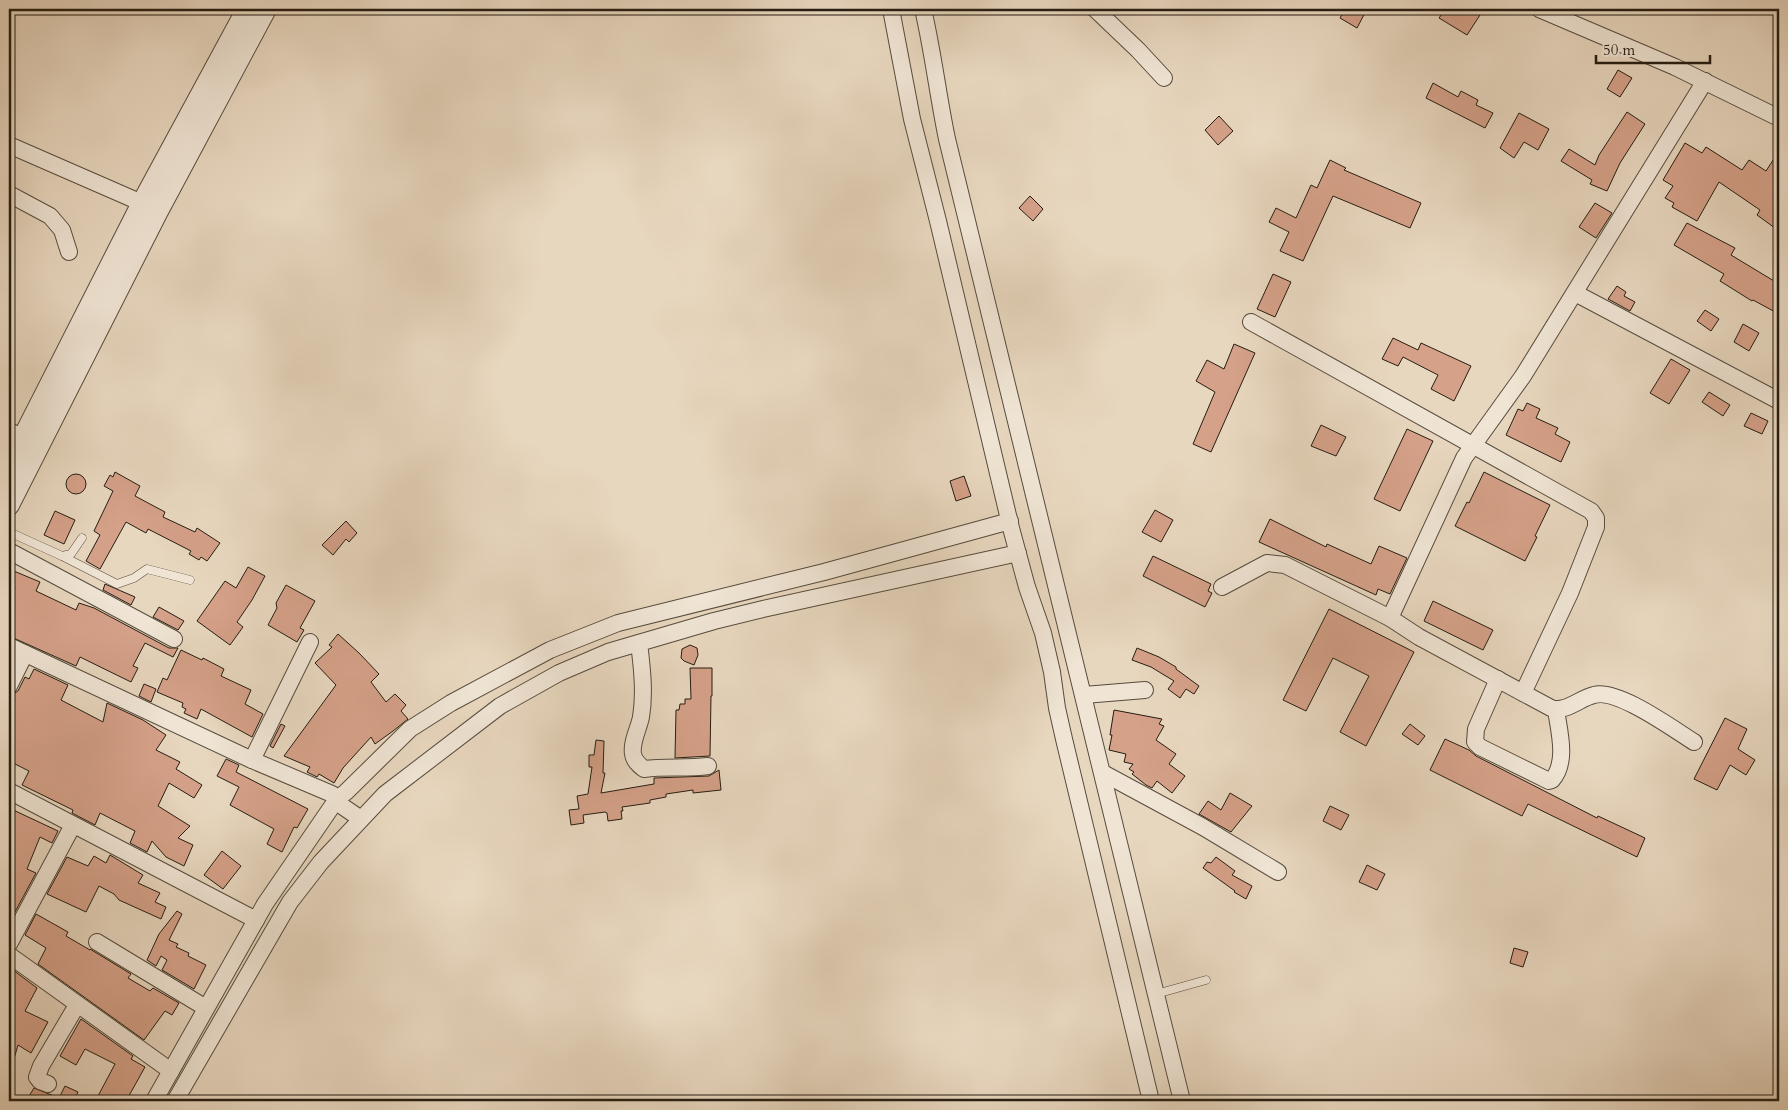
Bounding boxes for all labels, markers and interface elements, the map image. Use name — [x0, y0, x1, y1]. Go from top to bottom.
scale bar — [1596, 32, 1709, 64]
text: 50 m — [1603, 40, 1635, 60]

